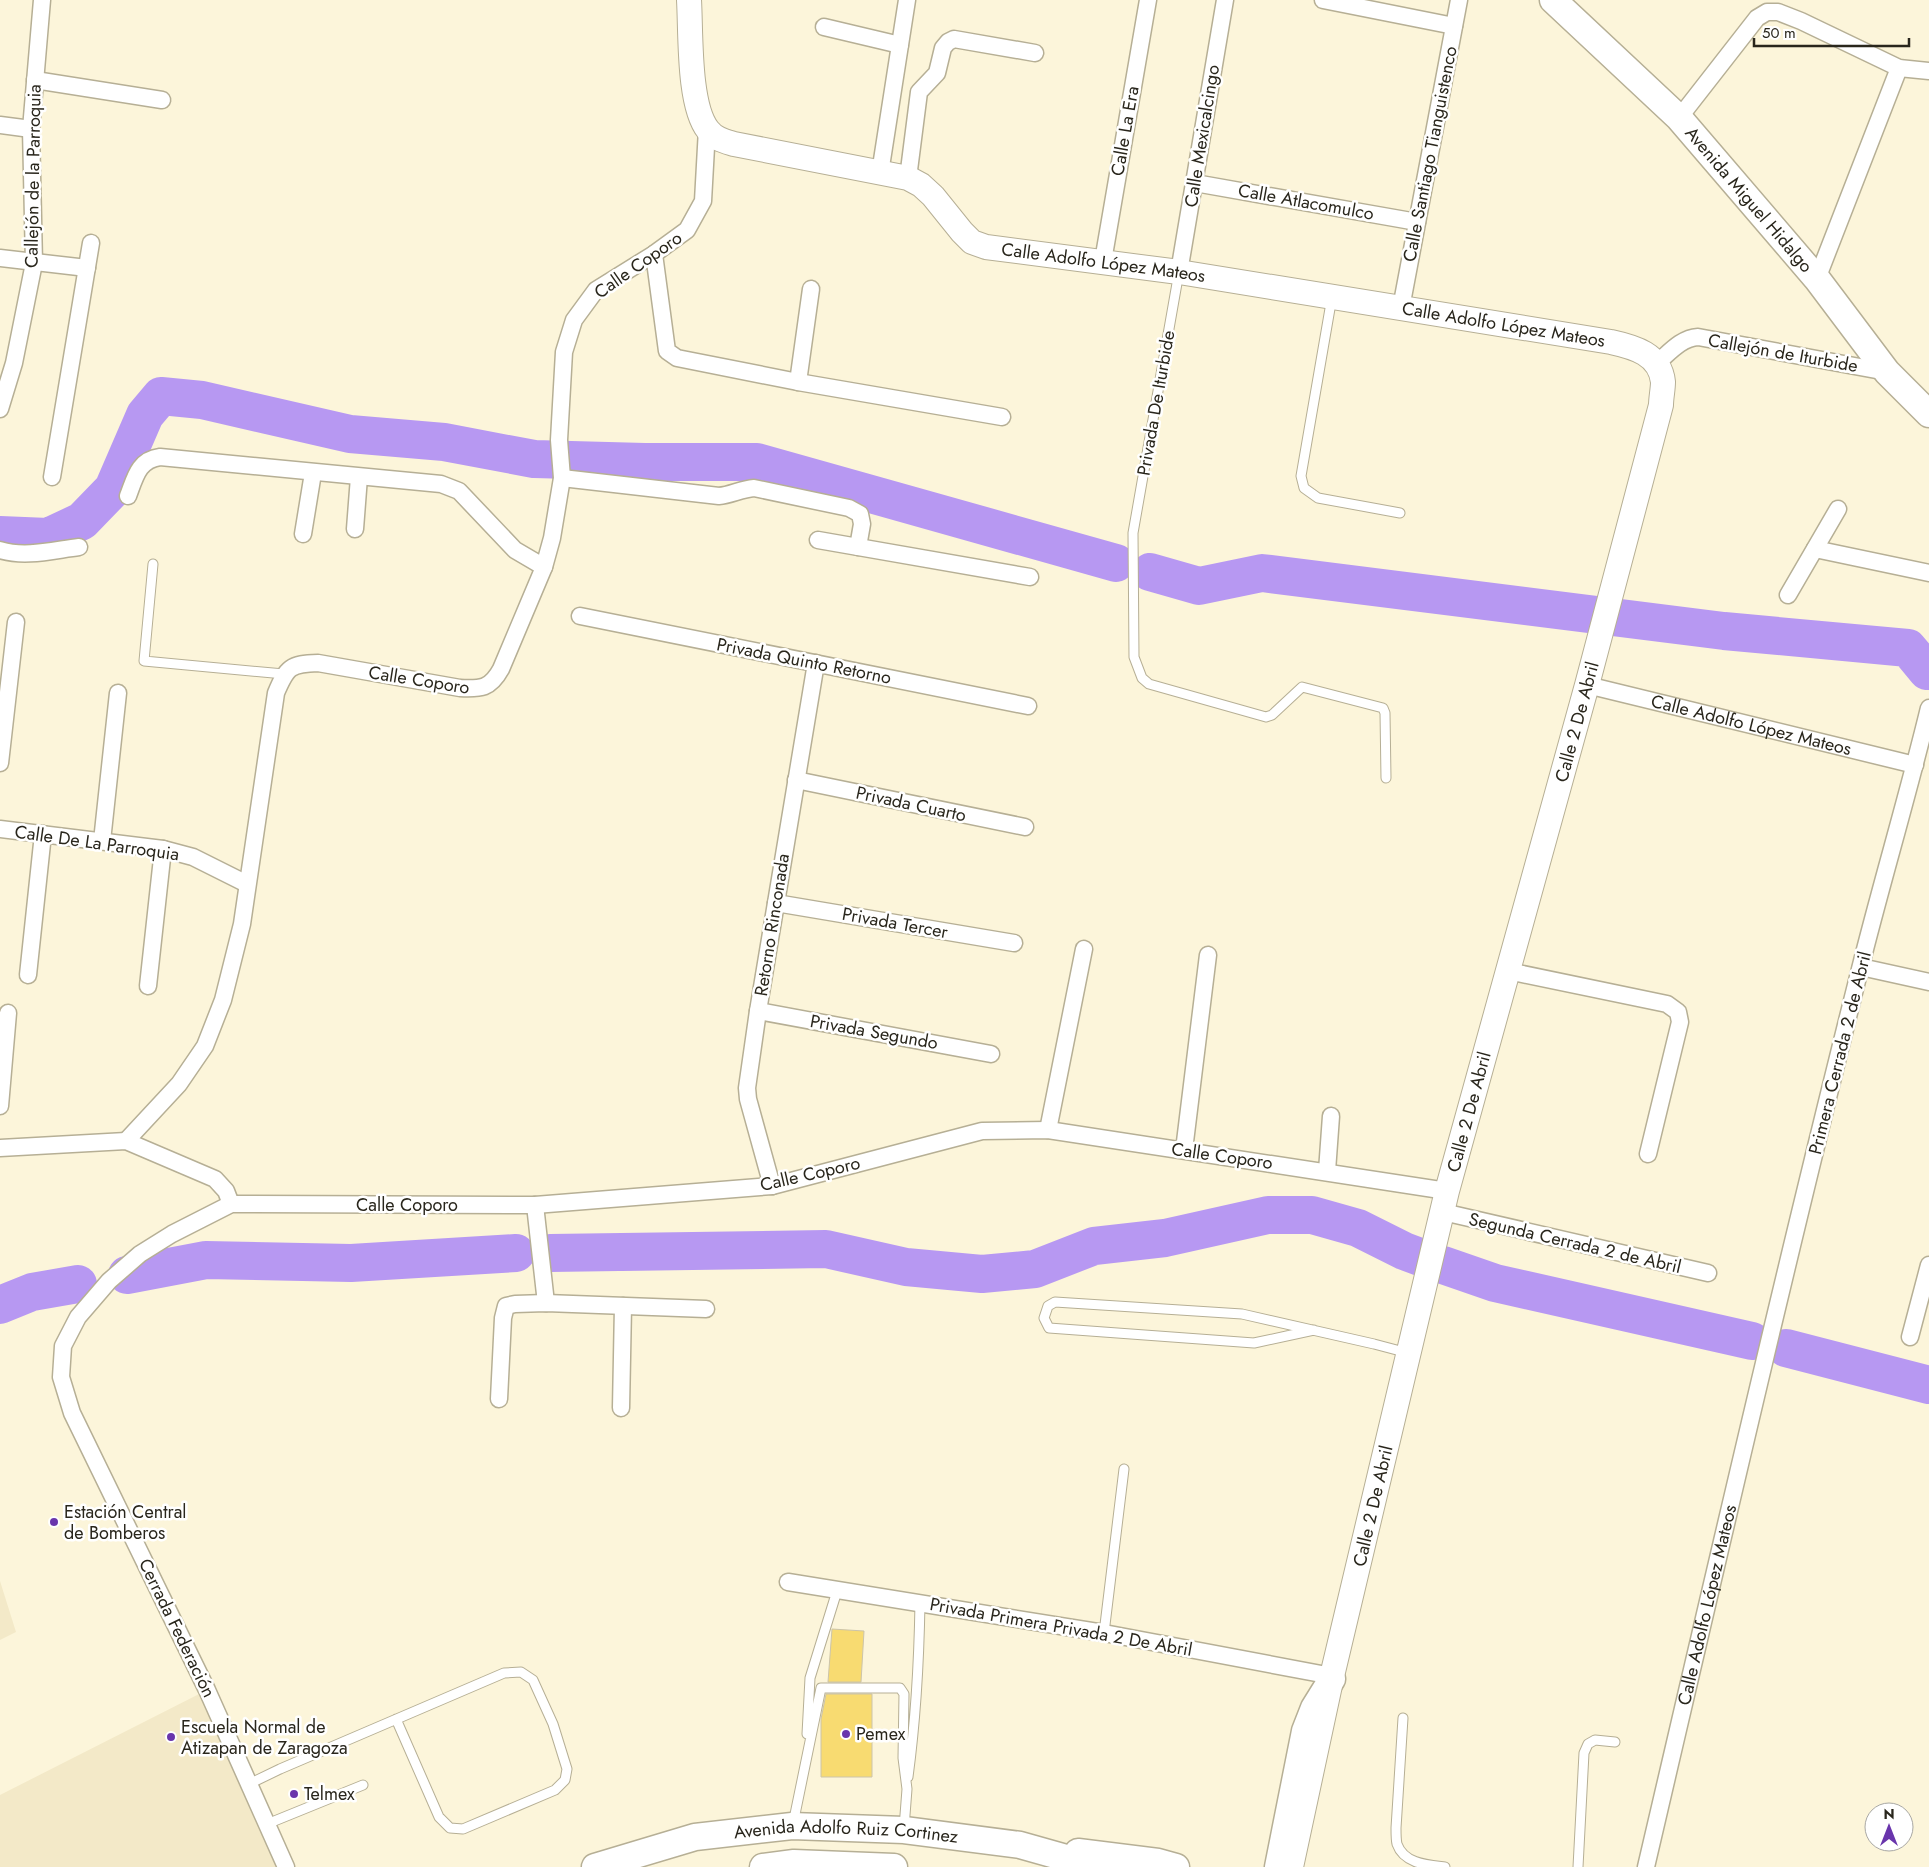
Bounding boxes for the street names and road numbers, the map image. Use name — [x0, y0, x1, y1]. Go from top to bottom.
street label: Calle Santiago Tianguistenco — [1396, 44, 1464, 264]
street label: Calle Mexicalcingo — [1178, 63, 1226, 209]
street label: Callejón de la Parroquia — [18, 84, 48, 268]
street label: Calle La Era — [1104, 84, 1146, 178]
street label: Avenida Miguel Hidalgo — [1679, 121, 1819, 278]
street label: Calle Atlacomulco — [1236, 177, 1376, 227]
street label: Calle Coporo — [589, 225, 687, 305]
street label: Calle Adolfo López Mateos — [1000, 236, 1207, 289]
street label: Calle Adolfo López Mateos — [1400, 295, 1607, 354]
street label: Callejón de Iturbide — [1706, 327, 1860, 379]
street label: Privada De Iturbide — [1130, 328, 1182, 478]
street label: Privada Quinto Retorno — [714, 631, 894, 691]
street label: Calle Coporo — [367, 659, 472, 701]
street label: Calle 2 De Abril — [1548, 659, 1606, 785]
street label: Calle Adolfo López Mateos — [1648, 688, 1854, 762]
street label: Privada Cuarto — [854, 780, 969, 828]
street label: Calle De La Parroquia — [13, 819, 181, 867]
street label: Retorno Rinconada — [748, 852, 796, 998]
street label: Privada Tercer — [840, 901, 951, 945]
street label: Primera Cerrada 2 de Abril — [1802, 949, 1878, 1157]
street label: Privada Segundo — [808, 1008, 940, 1056]
street label: Calle 2 De Abril — [1440, 1049, 1498, 1175]
street label: Calle Coporo — [1170, 1136, 1274, 1176]
street label: Calle Coporo — [757, 1150, 863, 1198]
street label: Calle Coporo — [356, 1192, 458, 1218]
street label: Segunda Cerrada 2 de Abril — [1466, 1206, 1684, 1280]
street label: Calle 2 De Abril — [1346, 1443, 1400, 1569]
street label: Calle Adolfo López Mateos — [1671, 1502, 1743, 1708]
street label: Cerrada Federación — [132, 1554, 222, 1702]
street label: Privada Primera Privada 2 De Abril — [928, 1591, 1194, 1663]
street label: Avenida Adolfo Ruiz Cortinez — [732, 1813, 960, 1850]

